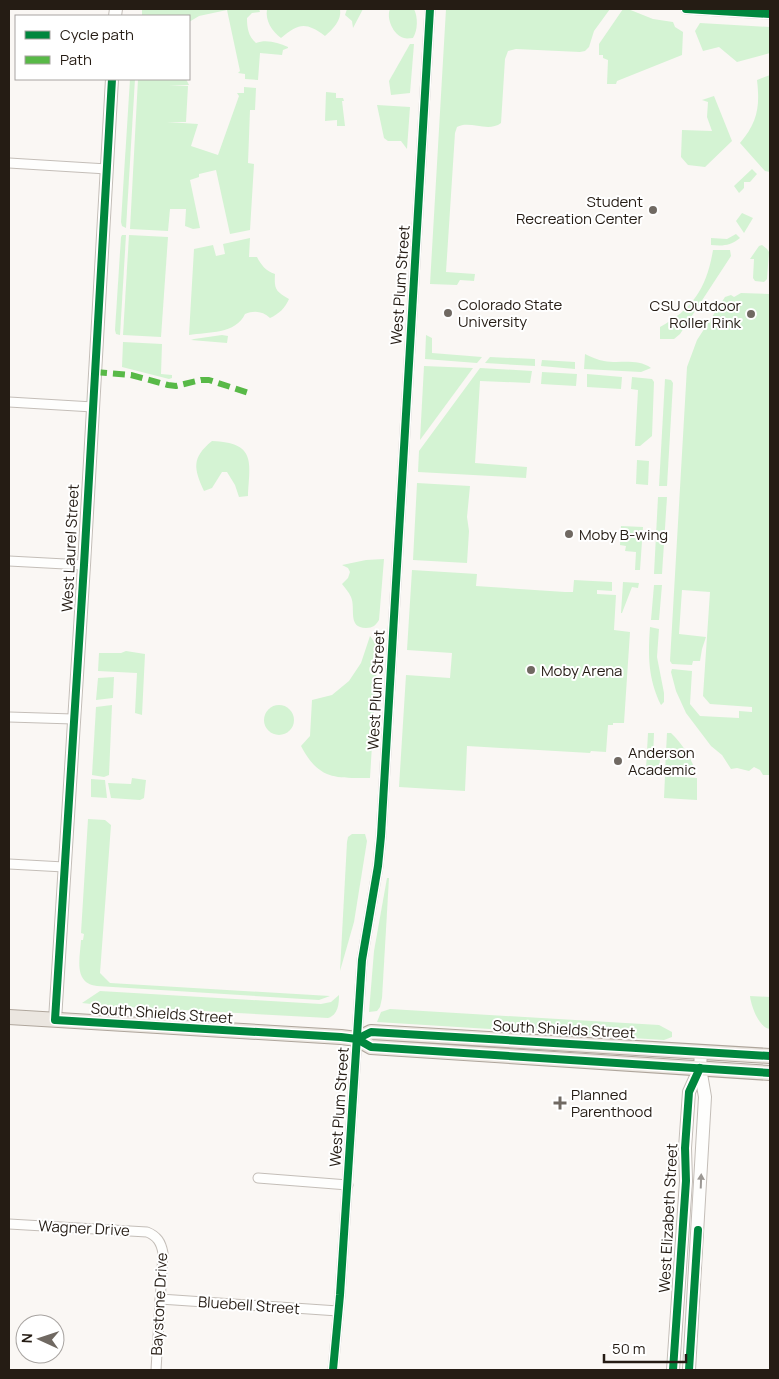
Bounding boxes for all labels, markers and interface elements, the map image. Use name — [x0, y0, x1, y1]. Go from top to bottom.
legend — [15, 15, 190, 80]
text: Cycle path — [60, 24, 134, 45]
text: Path — [60, 49, 92, 70]
place label: Student Recreation Center — [516, 191, 644, 229]
marker: Student Recreation Center — [647, 204, 659, 216]
street label: West Plum Street — [385, 224, 415, 346]
place label: Colorado State University — [458, 294, 562, 332]
place label: CSU Outdoor Roller Rink — [650, 295, 742, 333]
marker: Colorado State University — [442, 307, 454, 319]
marker: CSU Outdoor Roller Rink — [745, 308, 757, 320]
street label: West Laurel Street — [56, 483, 84, 613]
place label: Moby B-wing — [579, 524, 668, 545]
marker: Moby B-wing — [563, 528, 575, 540]
street label: West Plum Street — [362, 630, 390, 750]
place label: Moby Arena — [541, 660, 622, 681]
marker: Moby Arena — [525, 664, 537, 676]
place label: Anderson Academic — [628, 742, 696, 780]
marker: Anderson Academic — [612, 755, 624, 767]
street label: South Shields Street — [90, 998, 234, 1028]
street label: South Shields Street — [492, 1015, 636, 1043]
street label: West Plum Street — [324, 1046, 354, 1168]
place label: Planned Parenthood — [571, 1084, 652, 1122]
marker: Planned Parenthood — [553, 1096, 567, 1110]
street label: West Elizabeth Street — [654, 1143, 682, 1293]
one-way arrow — [697, 1173, 705, 1189]
street label: Wagner Drive — [38, 1215, 131, 1241]
street label: Baystone Drive — [146, 1252, 172, 1356]
street label: Bluebell Street — [197, 1291, 301, 1319]
north arrow — [15, 1314, 65, 1364]
scale bar — [604, 1332, 686, 1364]
text: N — [17, 1333, 36, 1344]
text: 50 m — [612, 1338, 646, 1359]

